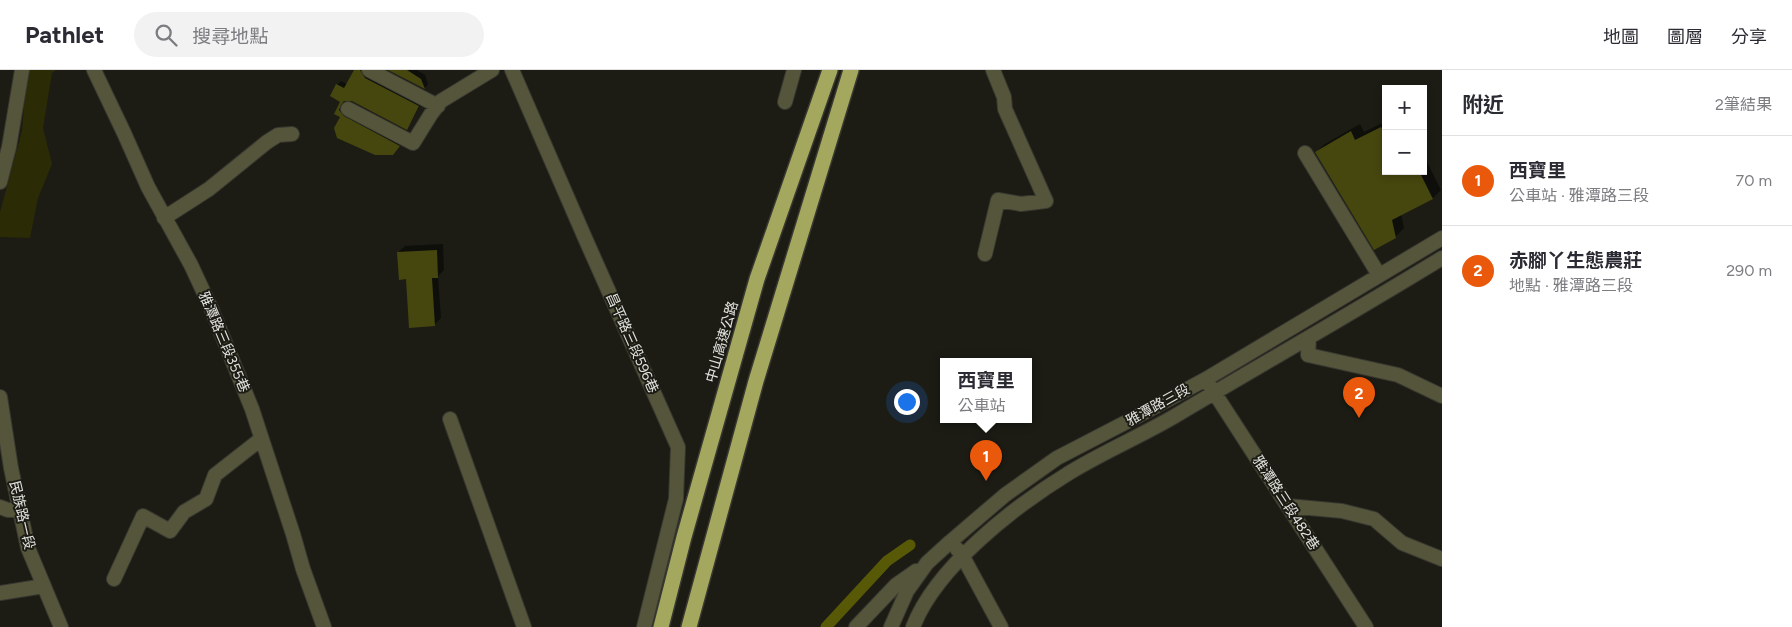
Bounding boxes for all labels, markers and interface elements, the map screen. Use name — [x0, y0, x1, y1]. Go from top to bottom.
search box — [134, 12, 484, 57]
text: Pathlet — [25, 20, 104, 49]
icon: search — [152, 21, 180, 49]
text: 搜尋地點 — [192, 25, 268, 48]
text: 地圖 — [1603, 26, 1639, 48]
text: 圖層 — [1667, 26, 1703, 48]
text: 分享 — [1731, 26, 1767, 48]
map controls — [1382, 85, 1427, 175]
button: + — [1382, 85, 1427, 130]
text: 附近 — [1462, 92, 1504, 117]
text: 2筆結果 — [1715, 95, 1772, 114]
button: − — [1382, 130, 1427, 175]
text: 西寶里 — [1509, 159, 1566, 182]
text: 1 — [1475, 171, 1481, 190]
text: 70 m — [1736, 171, 1772, 190]
text: 公車站 · 雅潭路三段 — [1509, 186, 1649, 205]
text: 赤腳丫生態農莊 — [1509, 249, 1642, 272]
text: 2 — [1473, 261, 1483, 280]
text: 290 m — [1726, 261, 1772, 280]
text: 地點 · 雅潭路三段 — [1509, 276, 1633, 295]
street label: 雅潭路三段355巷 — [195, 289, 253, 395]
street label: 昌平路三段596巷 — [602, 290, 662, 396]
street label: 中山高速公路 — [702, 299, 742, 385]
popup — [940, 358, 1032, 423]
text: 西寶里 — [957, 369, 1015, 392]
pin: 2 — [1343, 377, 1375, 418]
street label: 雅潭路三段 — [1123, 381, 1193, 429]
your location — [894, 389, 920, 415]
text: 公車站 — [957, 396, 1006, 415]
pin: 1 — [970, 440, 1002, 481]
street label: 雅潭路三段482巷 — [1249, 453, 1323, 553]
street label: 民族路一段 — [6, 479, 38, 551]

